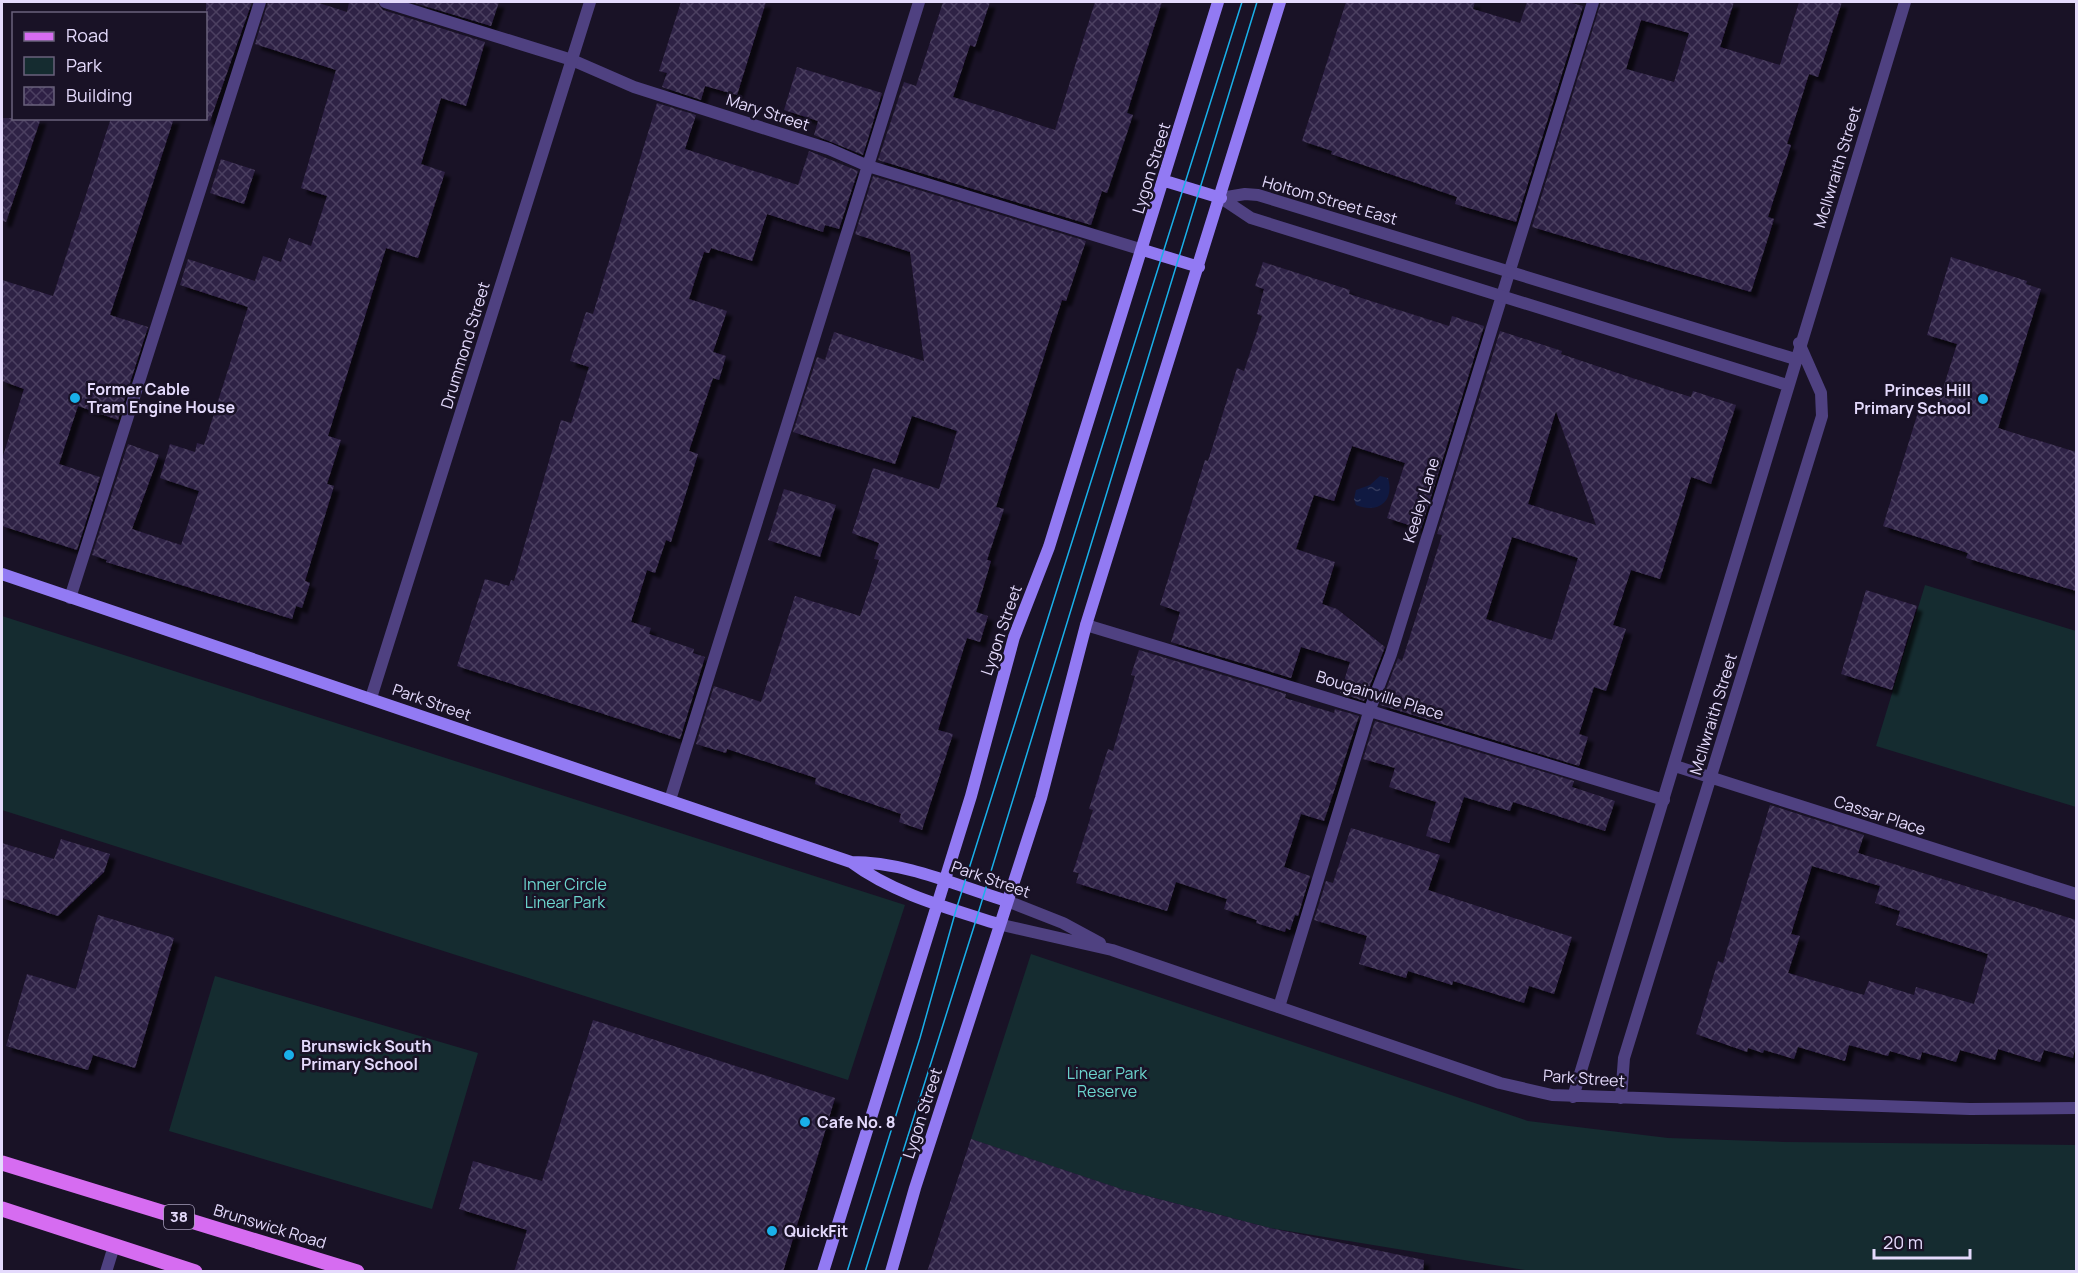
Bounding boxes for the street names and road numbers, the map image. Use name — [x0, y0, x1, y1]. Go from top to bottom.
street label: Mary Street — [723, 88, 813, 136]
street label: McIlwraith Street — [1808, 103, 1866, 231]
street label: Lygon Street — [1127, 120, 1175, 216]
street label: Holtom Street East — [1260, 170, 1400, 230]
street label: Drummond Street — [435, 279, 495, 411]
street label: Keeley Lane — [1398, 455, 1444, 545]
street label: Lygon Street — [975, 582, 1027, 678]
street label: McIlwraith Street — [1684, 650, 1742, 778]
street label: Bougainville Place — [1313, 665, 1447, 725]
street label: Park Street — [390, 678, 474, 726]
street label: Cassar Place — [1831, 790, 1929, 840]
street label: Park Street — [949, 855, 1033, 903]
street label: Park Street — [1542, 1064, 1626, 1092]
street label: Lygon Street — [897, 1065, 947, 1161]
street label: Brunswick Road — [211, 1198, 329, 1254]
road number: 38 — [164, 1205, 194, 1229]

